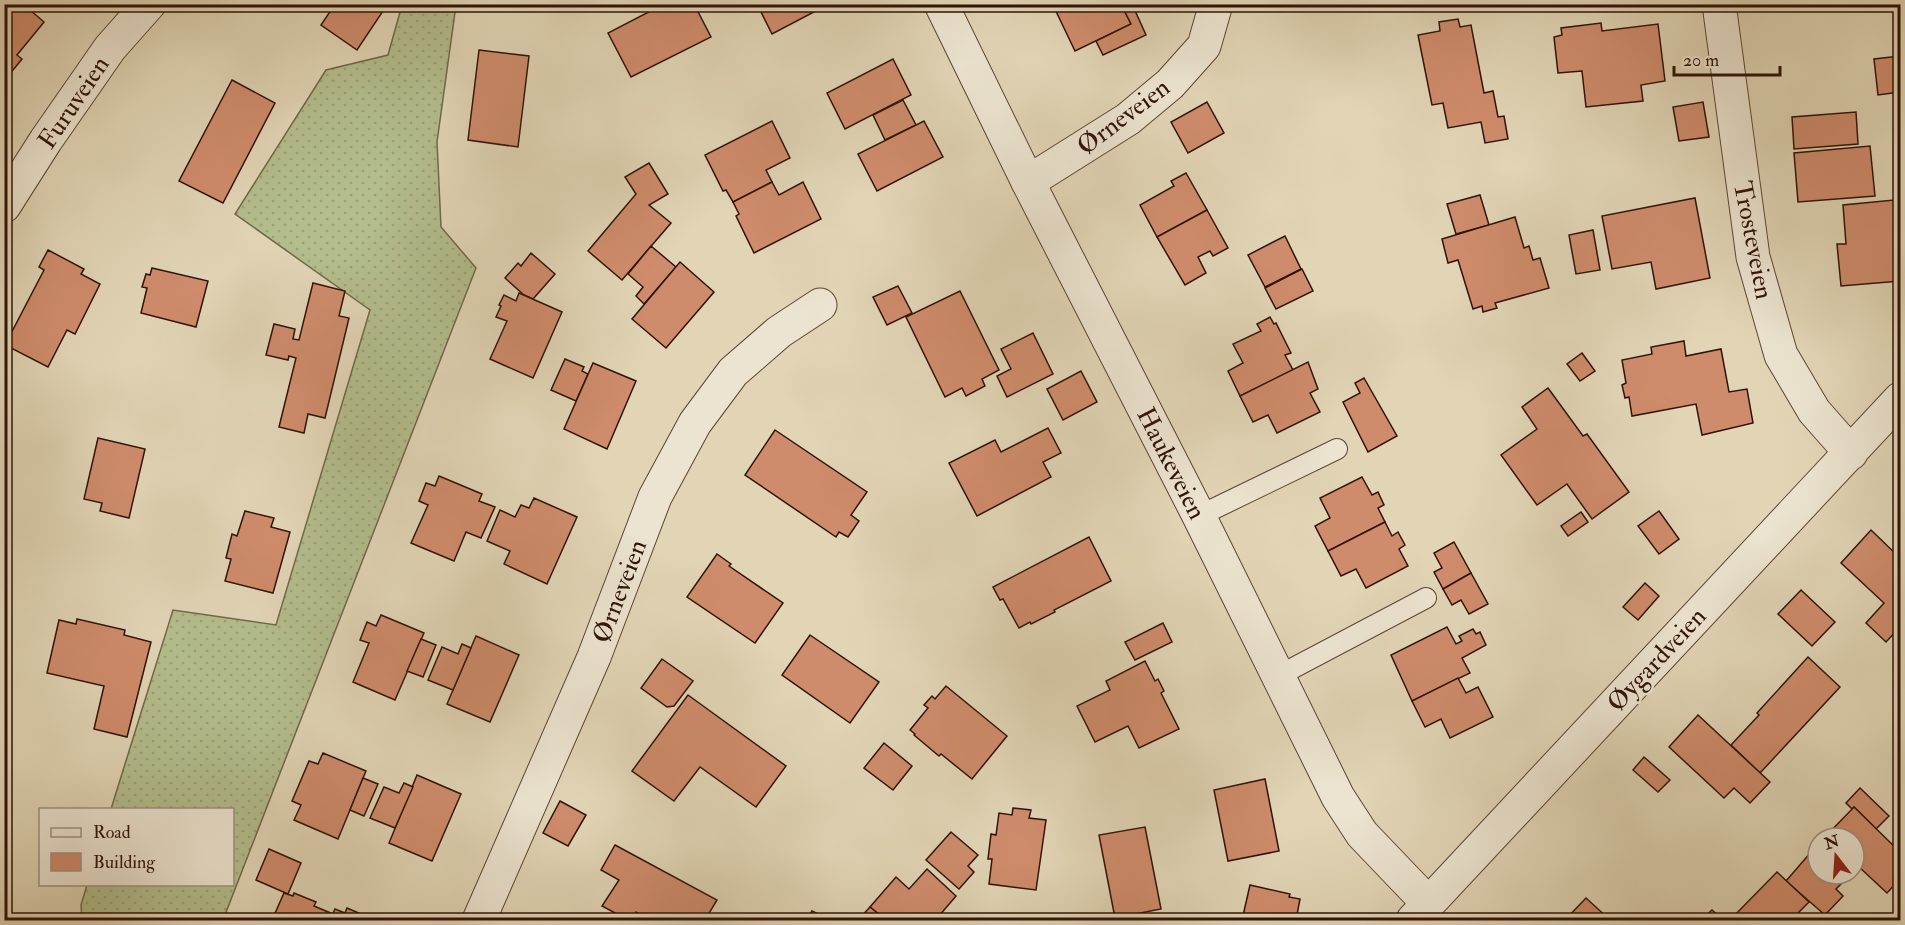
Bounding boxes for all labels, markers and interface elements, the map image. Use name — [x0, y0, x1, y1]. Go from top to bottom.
scale bar — [1674, 39, 1780, 77]
text: 20 m — [1683, 49, 1719, 72]
street label: Furuveien — [31, 50, 117, 155]
street label: Ørneveien — [1071, 72, 1176, 162]
street label: Trosteveien — [1726, 178, 1780, 302]
street label: Haukeveien — [1129, 402, 1213, 525]
street label: Ørneveien — [586, 535, 654, 648]
street label: Øygardveien — [1600, 601, 1713, 719]
legend — [39, 808, 234, 886]
text: Road — [93, 821, 131, 844]
north arrow — [1806, 826, 1866, 886]
text: N — [1821, 831, 1842, 855]
text: Building — [93, 851, 156, 874]

